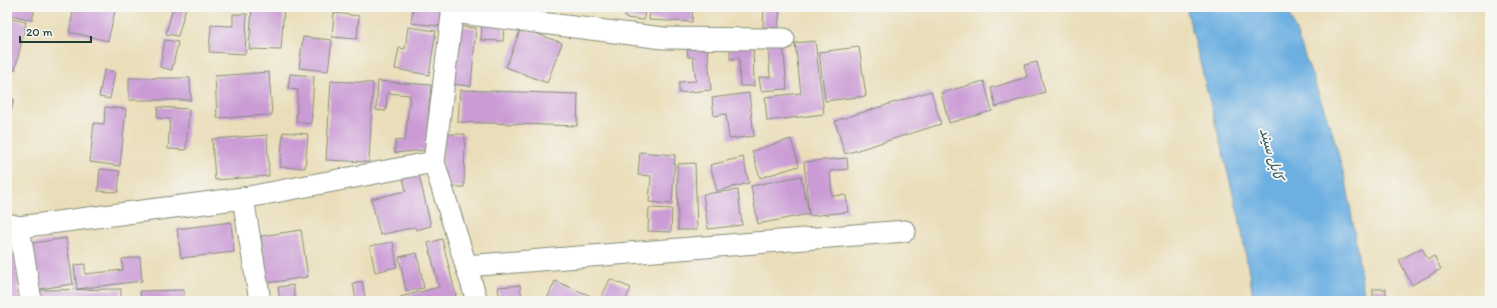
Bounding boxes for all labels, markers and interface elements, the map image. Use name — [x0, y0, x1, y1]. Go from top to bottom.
scale bar — [20, 18, 91, 44]
text: 20 m — [26, 25, 53, 39]
water label: کابل سيند — [1256, 126, 1288, 185]

